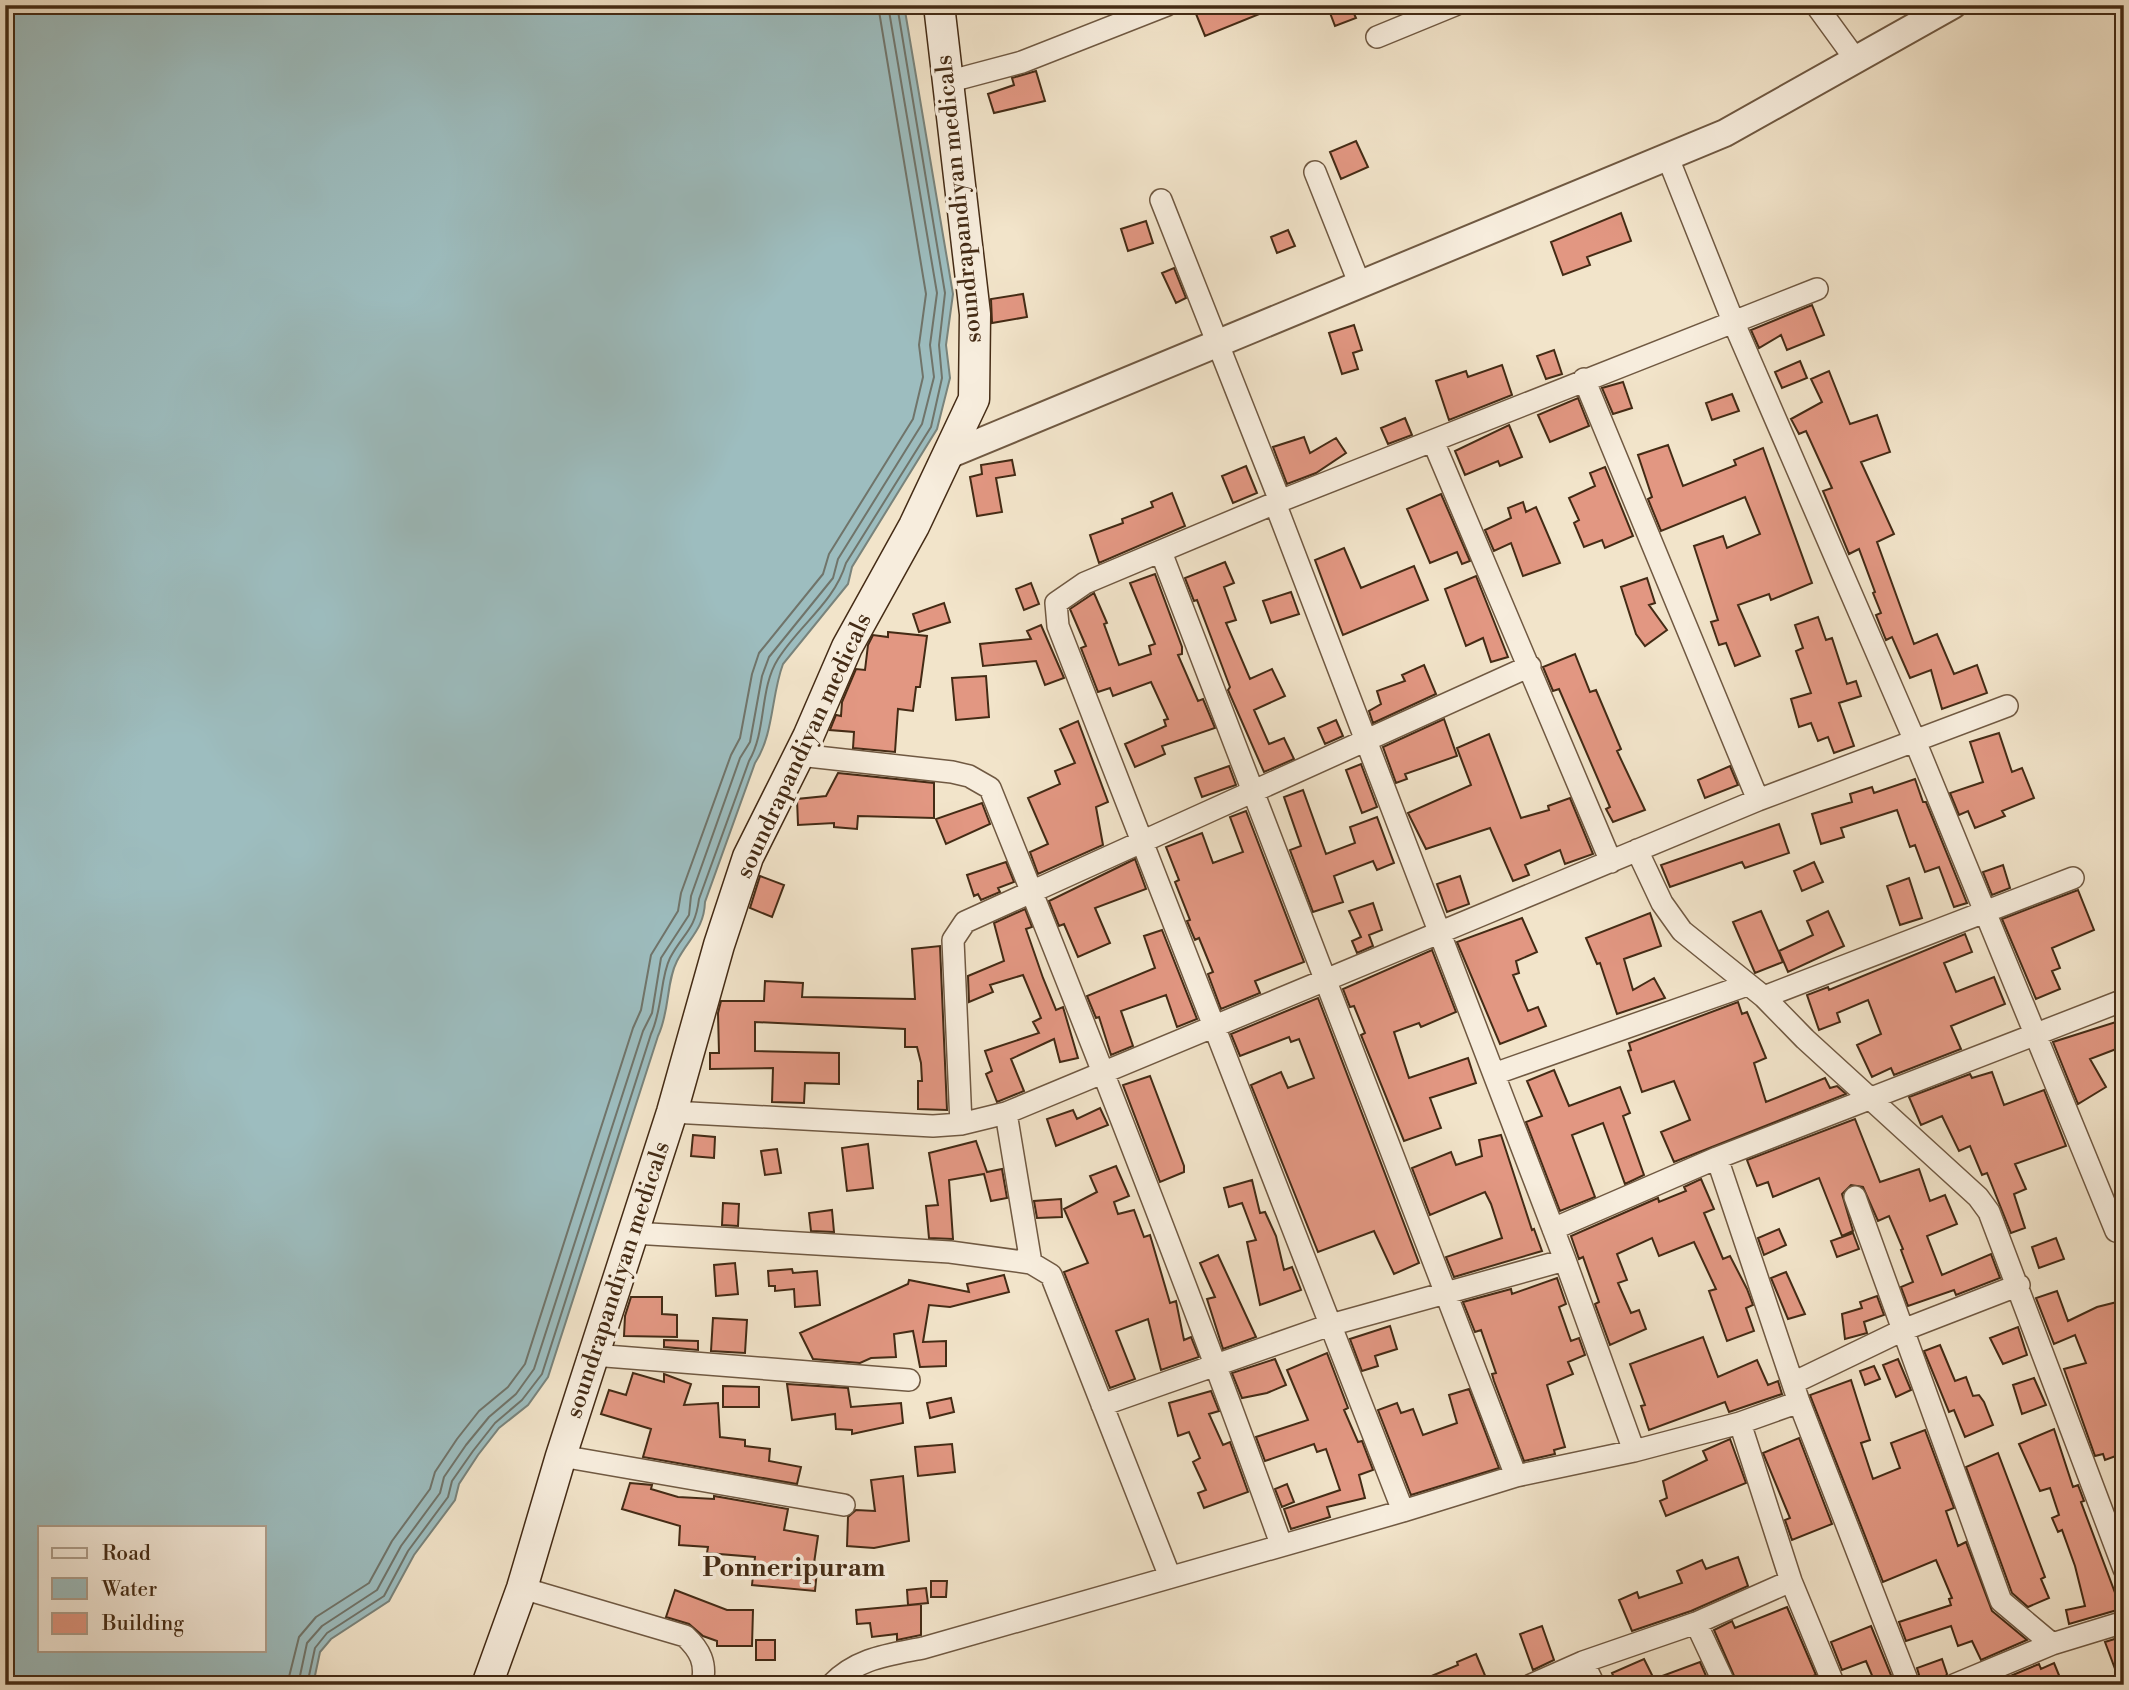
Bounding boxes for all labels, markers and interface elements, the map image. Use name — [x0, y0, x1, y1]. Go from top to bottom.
street label: soundrapandiyan medicals — [929, 53, 989, 345]
street label: soundrapandiyan medicals — [729, 608, 879, 884]
street label: soundrapandiyan medicals — [559, 1138, 677, 1422]
legend — [38, 1526, 266, 1652]
text: Road — [102, 1541, 151, 1567]
district label: Ponneripuram — [703, 1552, 886, 1584]
text: Water — [101, 1577, 157, 1603]
text: Building — [101, 1611, 184, 1637]

